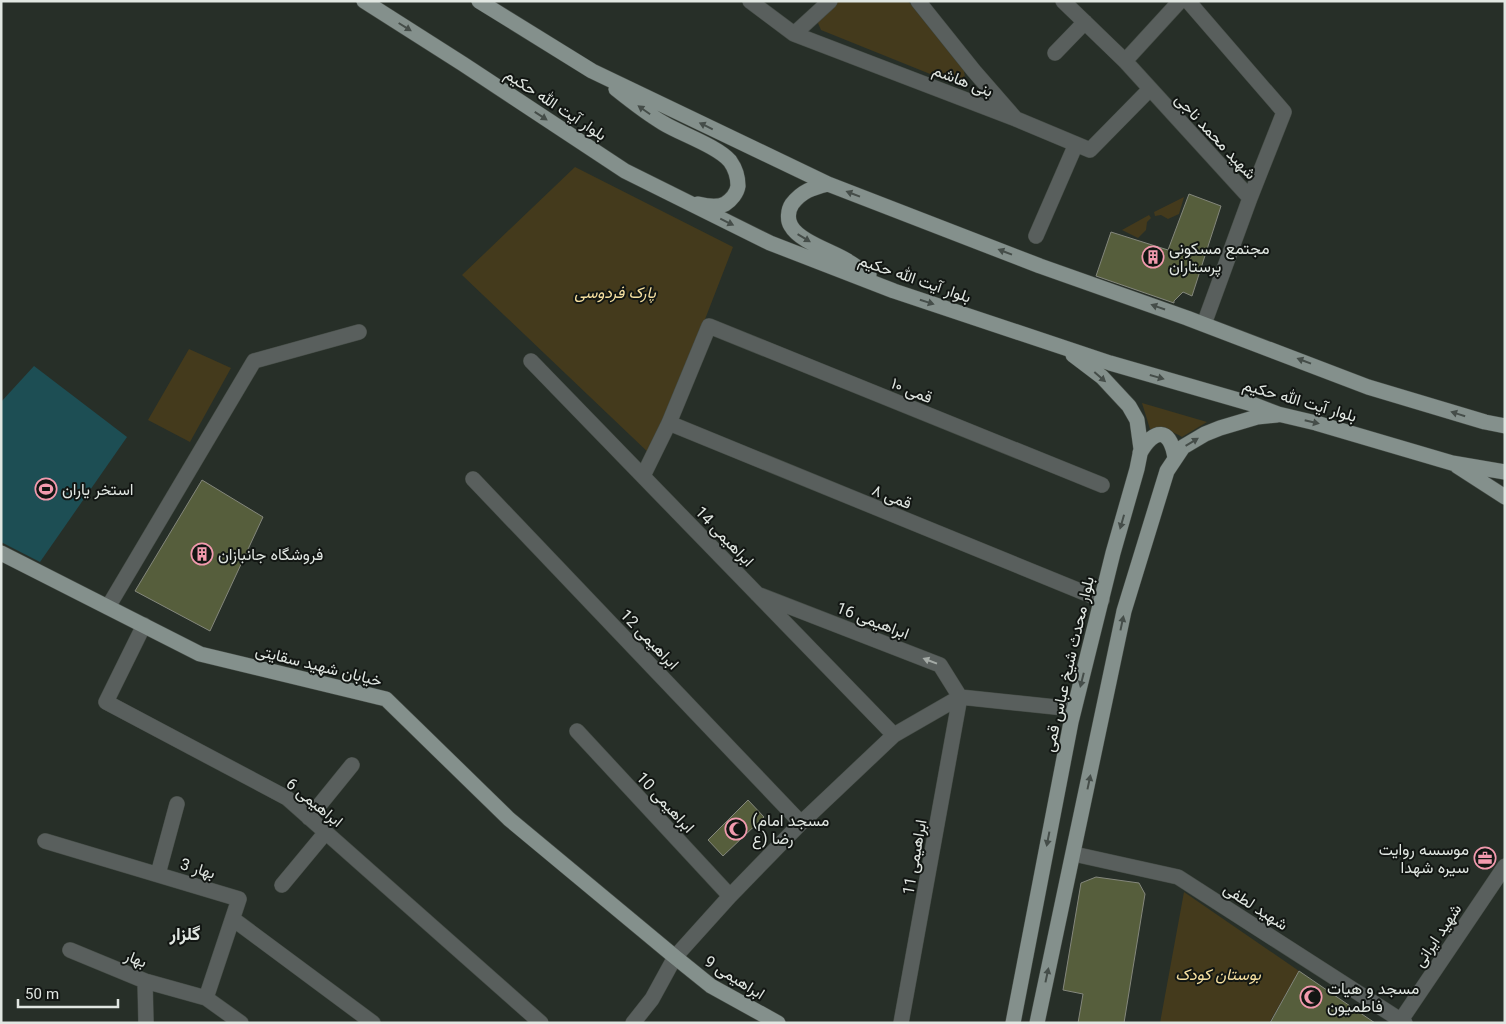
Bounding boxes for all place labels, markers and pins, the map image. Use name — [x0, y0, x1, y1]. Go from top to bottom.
place label: مجتمع مسکونی پرستاران — [1169, 238, 1270, 281]
building icon: مجتمع مسکونی پرستاران — [1141, 245, 1165, 269]
sports icon: استخر یاران — [34, 477, 58, 501]
place label: استخر یاران — [62, 479, 134, 504]
building icon: فروشگاه جانبازان — [190, 542, 214, 566]
place label: فروشگاه جانبازان — [218, 544, 323, 569]
place label: (مسجد امام رضا (ع — [752, 810, 829, 853]
mosque icon: (مسجد امام رضا (ع — [724, 817, 748, 841]
place label: موسسه روایت سیره شهدا — [1379, 839, 1469, 882]
office icon: موسسه روایت سیره شهدا — [1473, 846, 1497, 870]
place label: مسجد و هیات فاطمیون — [1327, 978, 1419, 1021]
mosque icon: مسجد و هیات فاطمیون — [1299, 985, 1323, 1009]

